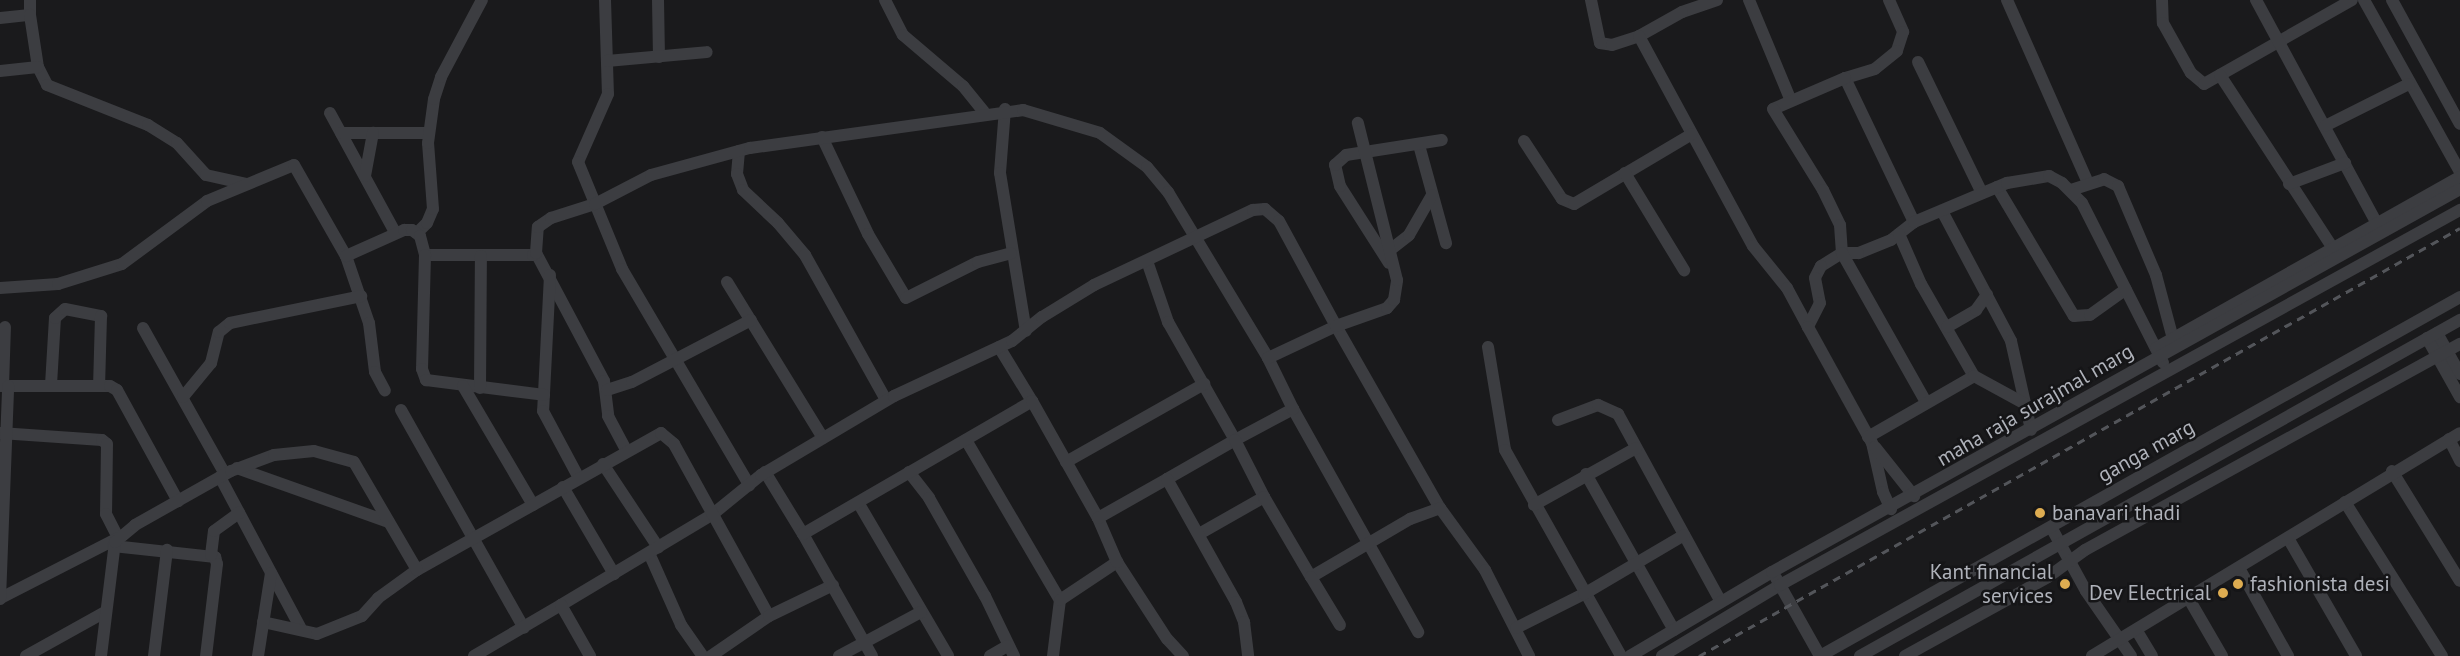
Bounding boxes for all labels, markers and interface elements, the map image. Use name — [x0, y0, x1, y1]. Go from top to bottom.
street label: maha raja surajmal marg — [1932, 338, 2138, 472]
street label: ganga marg — [2093, 414, 2199, 488]
place label: banavari thadi — [2052, 500, 2181, 526]
marker: banavari thadi — [2033, 506, 2047, 520]
place label: Kant financial services — [1930, 559, 2053, 609]
place label: fashionista desi — [2250, 571, 2390, 597]
marker: Kant financial services — [2058, 577, 2072, 591]
marker: fashionista desi — [2231, 577, 2245, 591]
place label: Dev Electrical — [2088, 580, 2211, 606]
marker: Dev Electrical — [2216, 586, 2230, 600]

